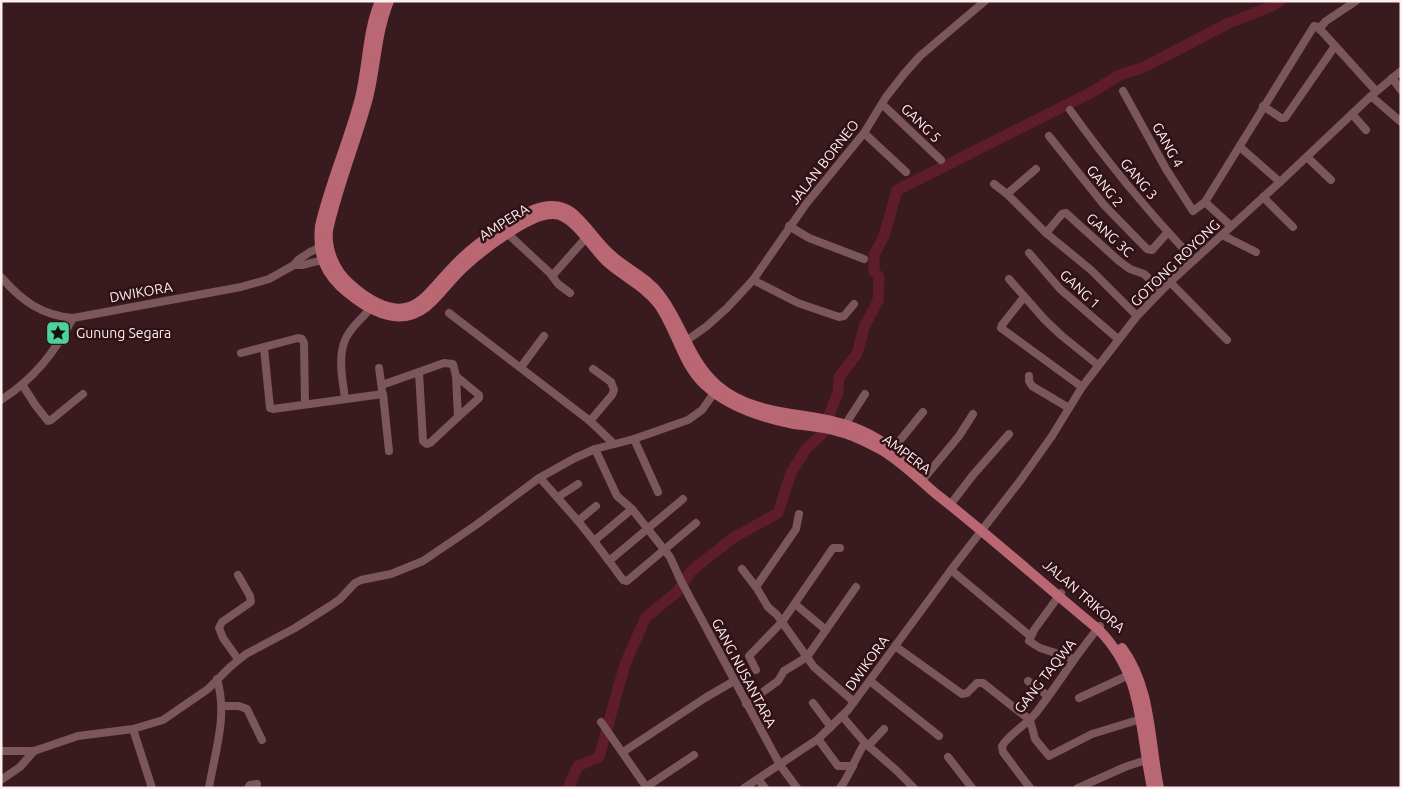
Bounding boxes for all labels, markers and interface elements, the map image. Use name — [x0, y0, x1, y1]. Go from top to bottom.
street label: GANG 5 — [898, 100, 944, 146]
street label: JALAN BORNEO — [786, 116, 862, 207]
street label: GANG 4 — [1149, 120, 1187, 170]
street label: GANG 3 — [1117, 155, 1161, 203]
street label: GANG 2 — [1083, 162, 1127, 210]
street label: AMPERA — [476, 200, 532, 244]
street label: GANG 3C — [1083, 210, 1137, 260]
street label: GOTONG ROYONG — [1127, 216, 1223, 310]
street label: GANG 1 — [1057, 267, 1103, 311]
street label: DWIKORA — [108, 279, 174, 305]
place icon: Gunung Segara — [45, 320, 71, 346]
place label: Gunung Segara — [76, 325, 171, 341]
street label: AMPERA — [880, 431, 934, 477]
street label: JALAN TRIKORA — [1040, 556, 1128, 636]
street label: GANG NUSANTARA — [708, 616, 780, 730]
street label: DWIKORA — [842, 633, 892, 693]
street label: GANG TAQWA — [1011, 636, 1079, 716]

